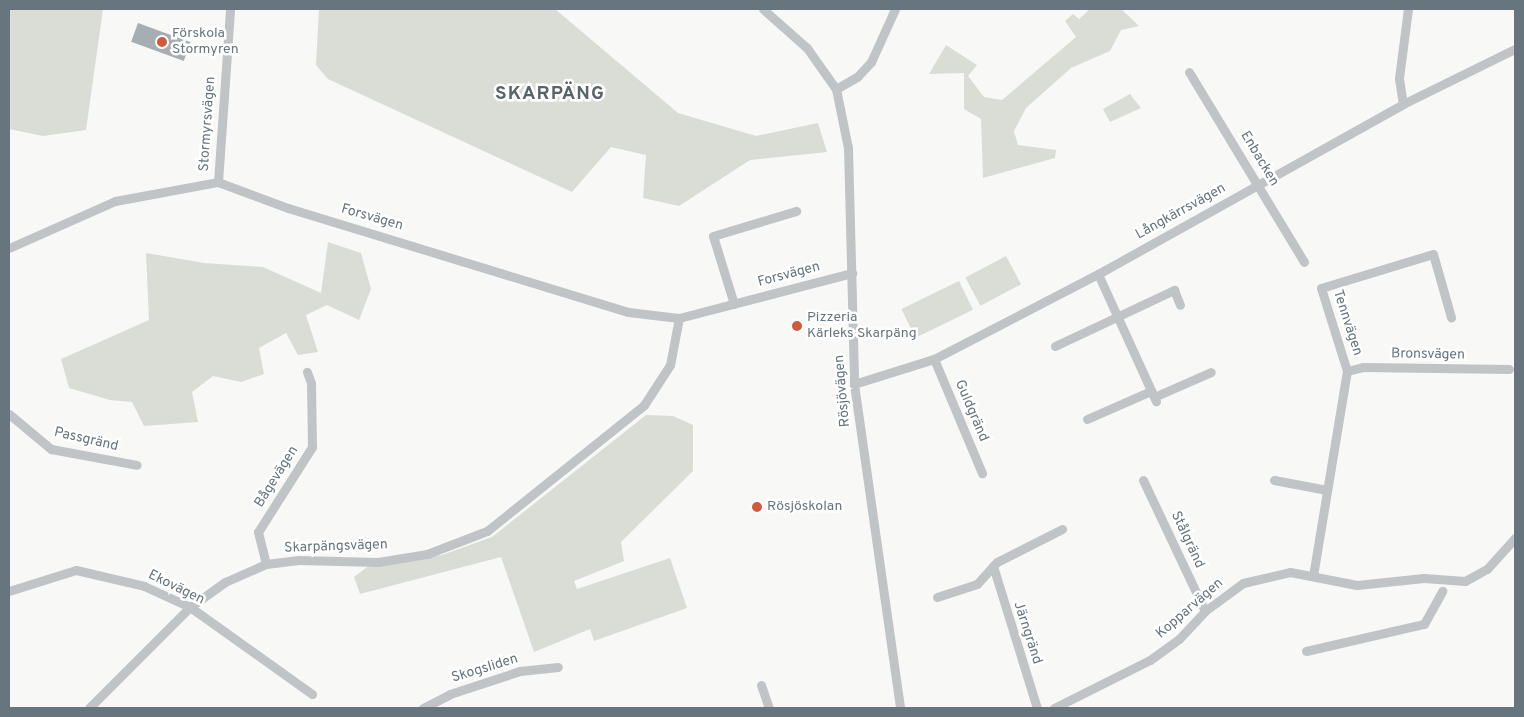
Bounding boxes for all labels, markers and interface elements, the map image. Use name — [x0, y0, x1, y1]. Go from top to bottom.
place label: Förskola Stormyren — [172, 26, 239, 58]
marker: Förskola Stormyren — [156, 36, 168, 48]
street label: Stormyrsvägen — [196, 76, 220, 172]
district label: SKARPÄNG — [494, 84, 606, 106]
street label: Enbacken — [1236, 128, 1282, 190]
street label: Långkärrsvägen — [1133, 180, 1229, 244]
street label: Forsvägen — [339, 201, 405, 235]
street label: Forsvägen — [756, 259, 822, 291]
street label: Tennvägen — [1328, 288, 1366, 358]
place label: Pizzeria Kärleks Skarpäng — [807, 310, 917, 342]
marker: Pizzeria Kärleks Skarpäng — [791, 320, 803, 332]
street label: Bronsvägen — [1391, 346, 1465, 364]
street label: Rösjövägen — [831, 354, 855, 428]
street label: Guldgränd — [950, 378, 992, 444]
street label: Passgränd — [52, 424, 120, 456]
street label: Bågevägen — [252, 443, 302, 511]
place label: Rösjöskolan — [767, 499, 842, 515]
marker: Rösjöskolan — [751, 501, 763, 513]
street label: Stålgränd — [1167, 509, 1207, 571]
street label: Skarpängsvägen — [284, 537, 388, 557]
street label: Ekovägen — [145, 567, 207, 609]
street label: Kopparvägen — [1153, 575, 1227, 643]
street label: Järngränd — [1009, 600, 1045, 666]
street label: Skogsliden — [450, 651, 520, 687]

